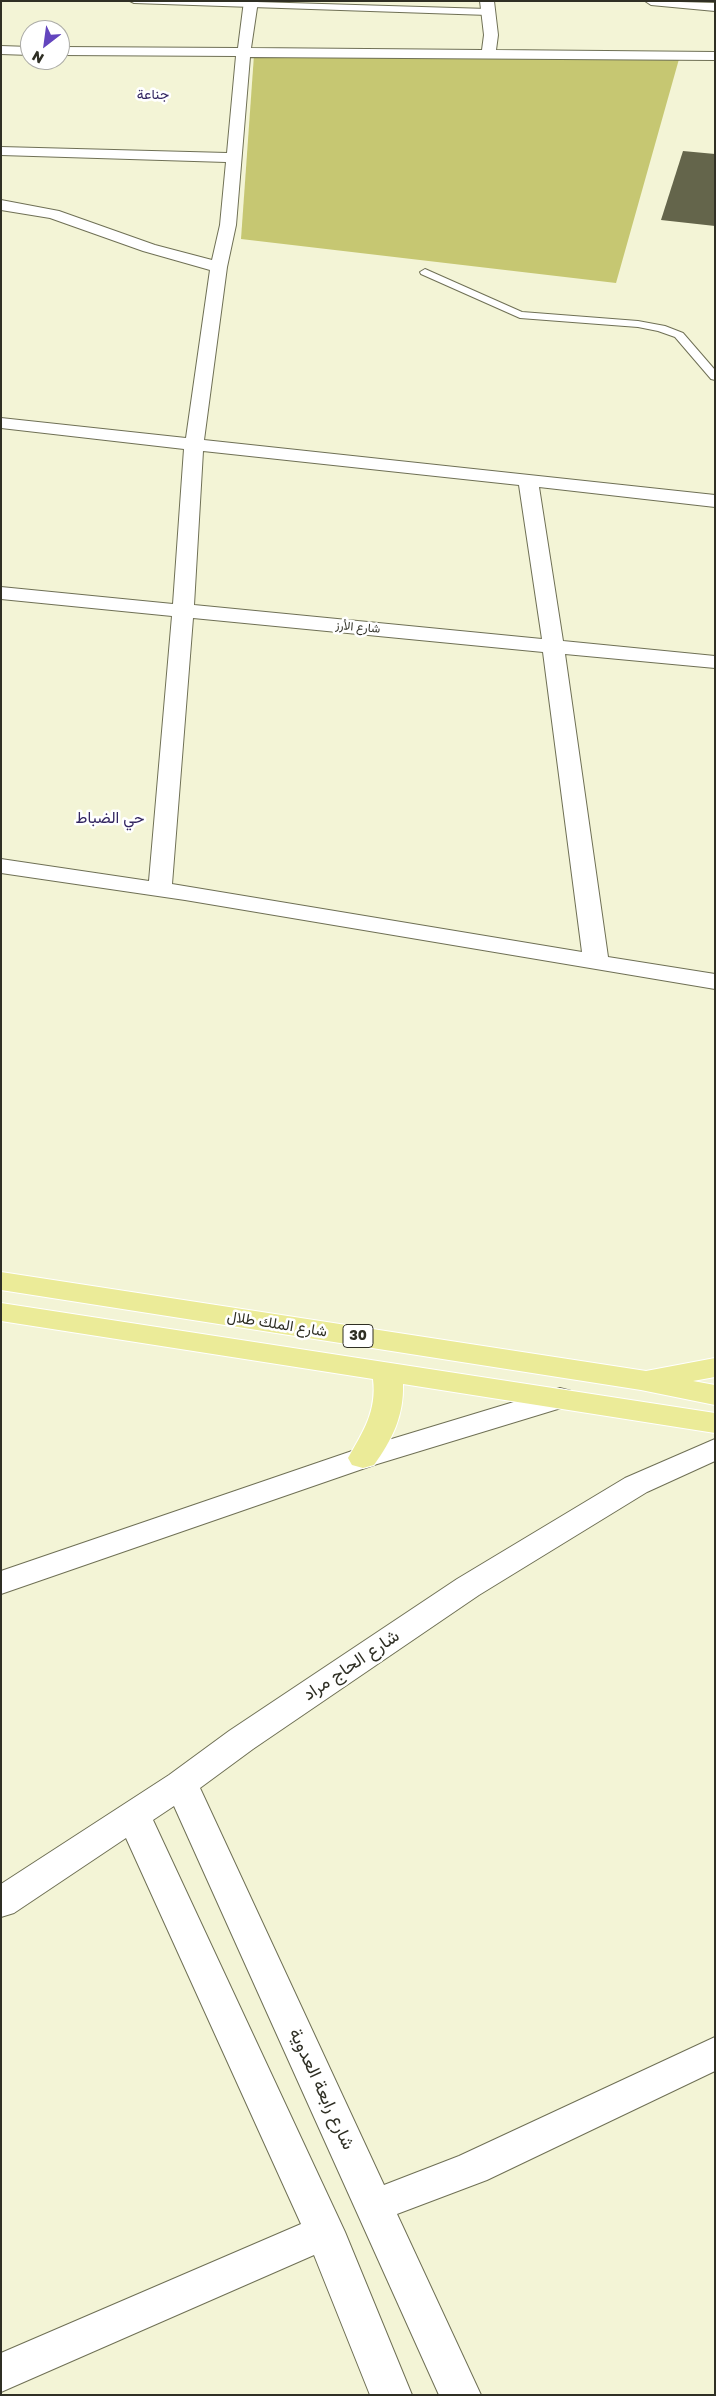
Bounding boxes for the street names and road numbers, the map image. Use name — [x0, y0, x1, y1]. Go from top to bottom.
street label: شارع الأرز — [335, 618, 381, 636]
street label: شارع الملك طلال — [226, 1307, 328, 1341]
road number: 30 — [343, 1324, 373, 1348]
street label: شارع الحاج مراد — [299, 1625, 403, 1705]
street label: شارع رابعة العدوية — [284, 2025, 360, 2153]

